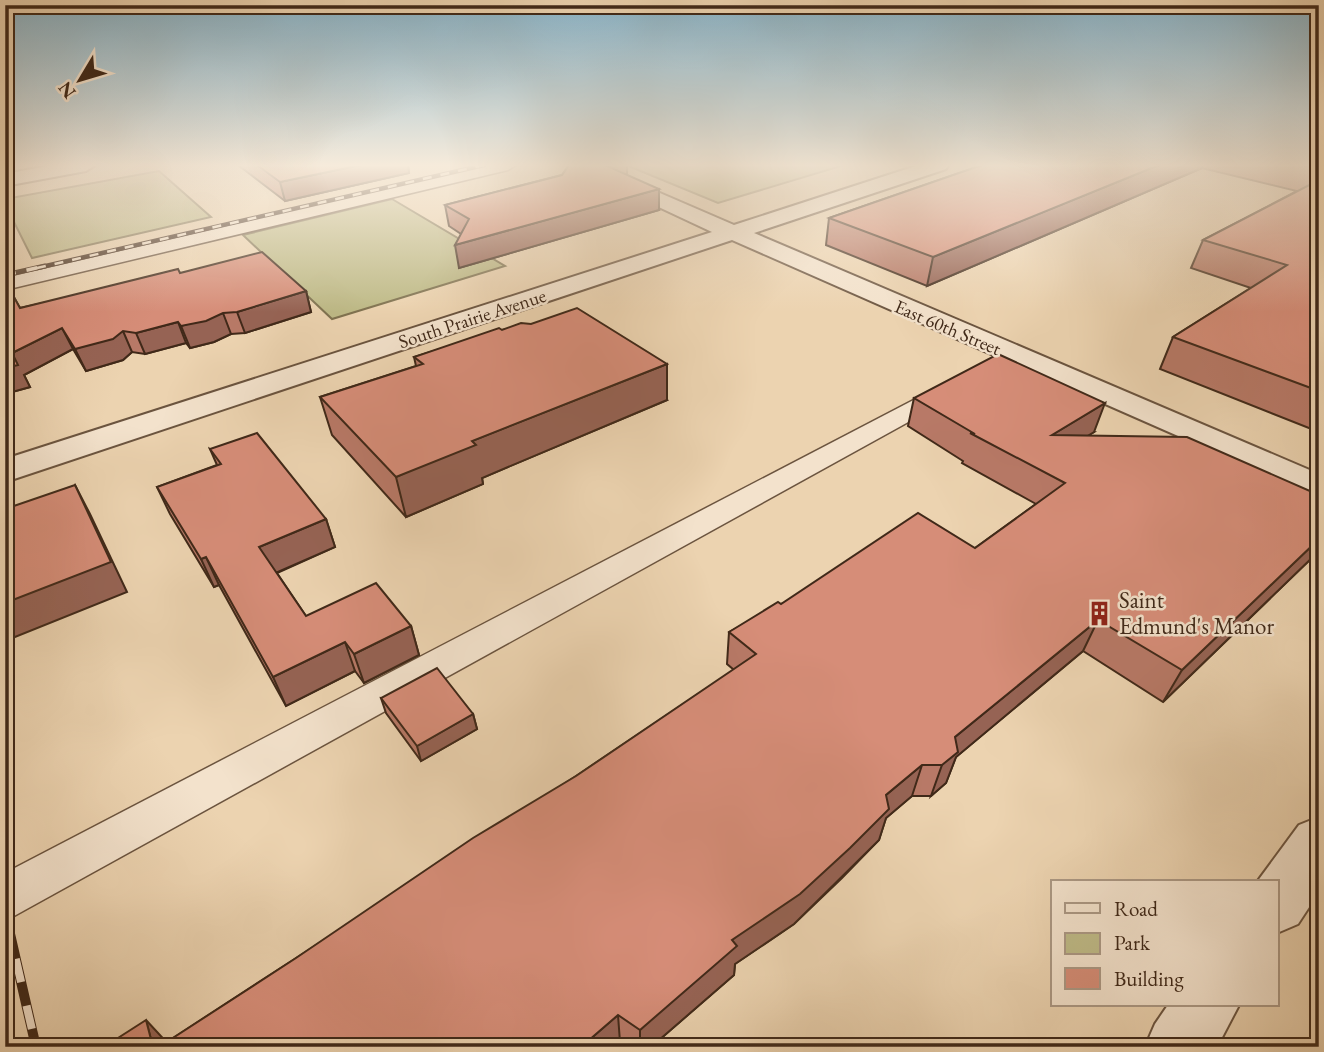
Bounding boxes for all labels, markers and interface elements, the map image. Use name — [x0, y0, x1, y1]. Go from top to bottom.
north arrow — [46, 46, 116, 116]
text: N — [52, 76, 82, 104]
street label: South Prairie Avenue — [395, 283, 549, 354]
street label: East 60th Street — [891, 294, 1005, 361]
place label: Saint Edmund's Manor — [1119, 585, 1274, 641]
building icon: Saint Edmund's Manor — [1085, 599, 1113, 627]
legend — [1051, 880, 1278, 1006]
text: Road — [1114, 895, 1158, 922]
text: Park — [1114, 929, 1151, 956]
text: Building — [1114, 965, 1184, 992]

